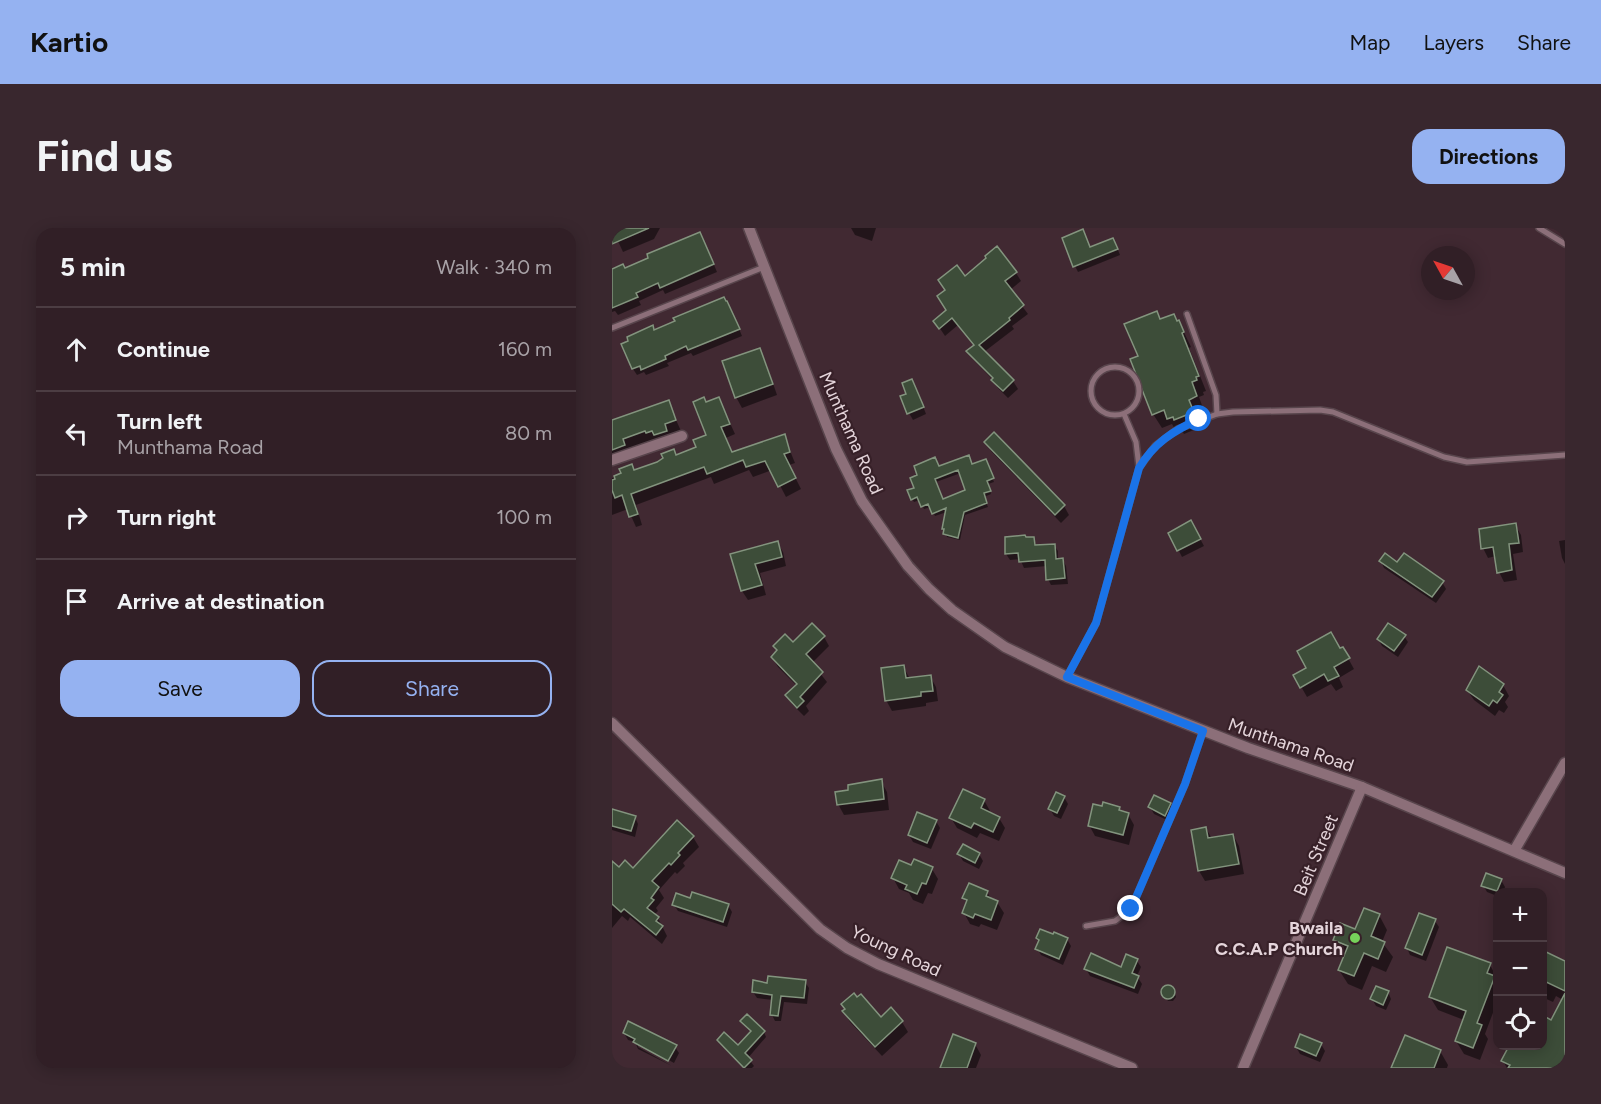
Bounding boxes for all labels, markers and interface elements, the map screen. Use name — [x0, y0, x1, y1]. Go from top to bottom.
text: Kartio — [30, 25, 108, 59]
text: Map — [1350, 30, 1390, 55]
text: Layers — [1423, 30, 1484, 55]
text: Share — [1517, 30, 1571, 55]
button: Directions — [1412, 129, 1565, 184]
text: Find us — [36, 131, 173, 182]
north arrow — [1421, 246, 1475, 300]
text: 5 min — [60, 251, 126, 283]
text: Walk · 340 m — [436, 255, 552, 279]
icon: ahead — [60, 333, 93, 366]
text: Continue — [117, 336, 210, 363]
text: 160 m — [498, 337, 552, 361]
street label: Munthama Road — [814, 368, 888, 498]
route start — [1185, 405, 1211, 431]
text: Turn left — [117, 408, 203, 435]
icon: left — [60, 417, 93, 450]
text: 80 m — [505, 421, 552, 445]
text: Munthama Road — [117, 435, 263, 459]
icon: right — [60, 501, 93, 534]
text: Turn right — [117, 504, 216, 531]
text: 100 m — [496, 505, 552, 529]
icon: arrive — [60, 585, 93, 618]
text: Arrive at destination — [117, 588, 325, 615]
button: Save — [60, 660, 300, 717]
button: Share — [312, 660, 552, 717]
street label: Munthama Road — [1225, 713, 1357, 777]
street label: Beit Street — [1289, 811, 1343, 899]
map controls — [1493, 888, 1547, 1050]
button: + — [1493, 888, 1547, 942]
route end — [1117, 895, 1143, 921]
place label: Bwaila C.C.A.P Church — [1215, 917, 1343, 960]
street label: Young Road — [847, 921, 945, 981]
marker: Bwaila C.C.A.P Church — [1348, 931, 1362, 945]
button: − — [1493, 942, 1547, 996]
button: locate — [1493, 996, 1547, 1050]

